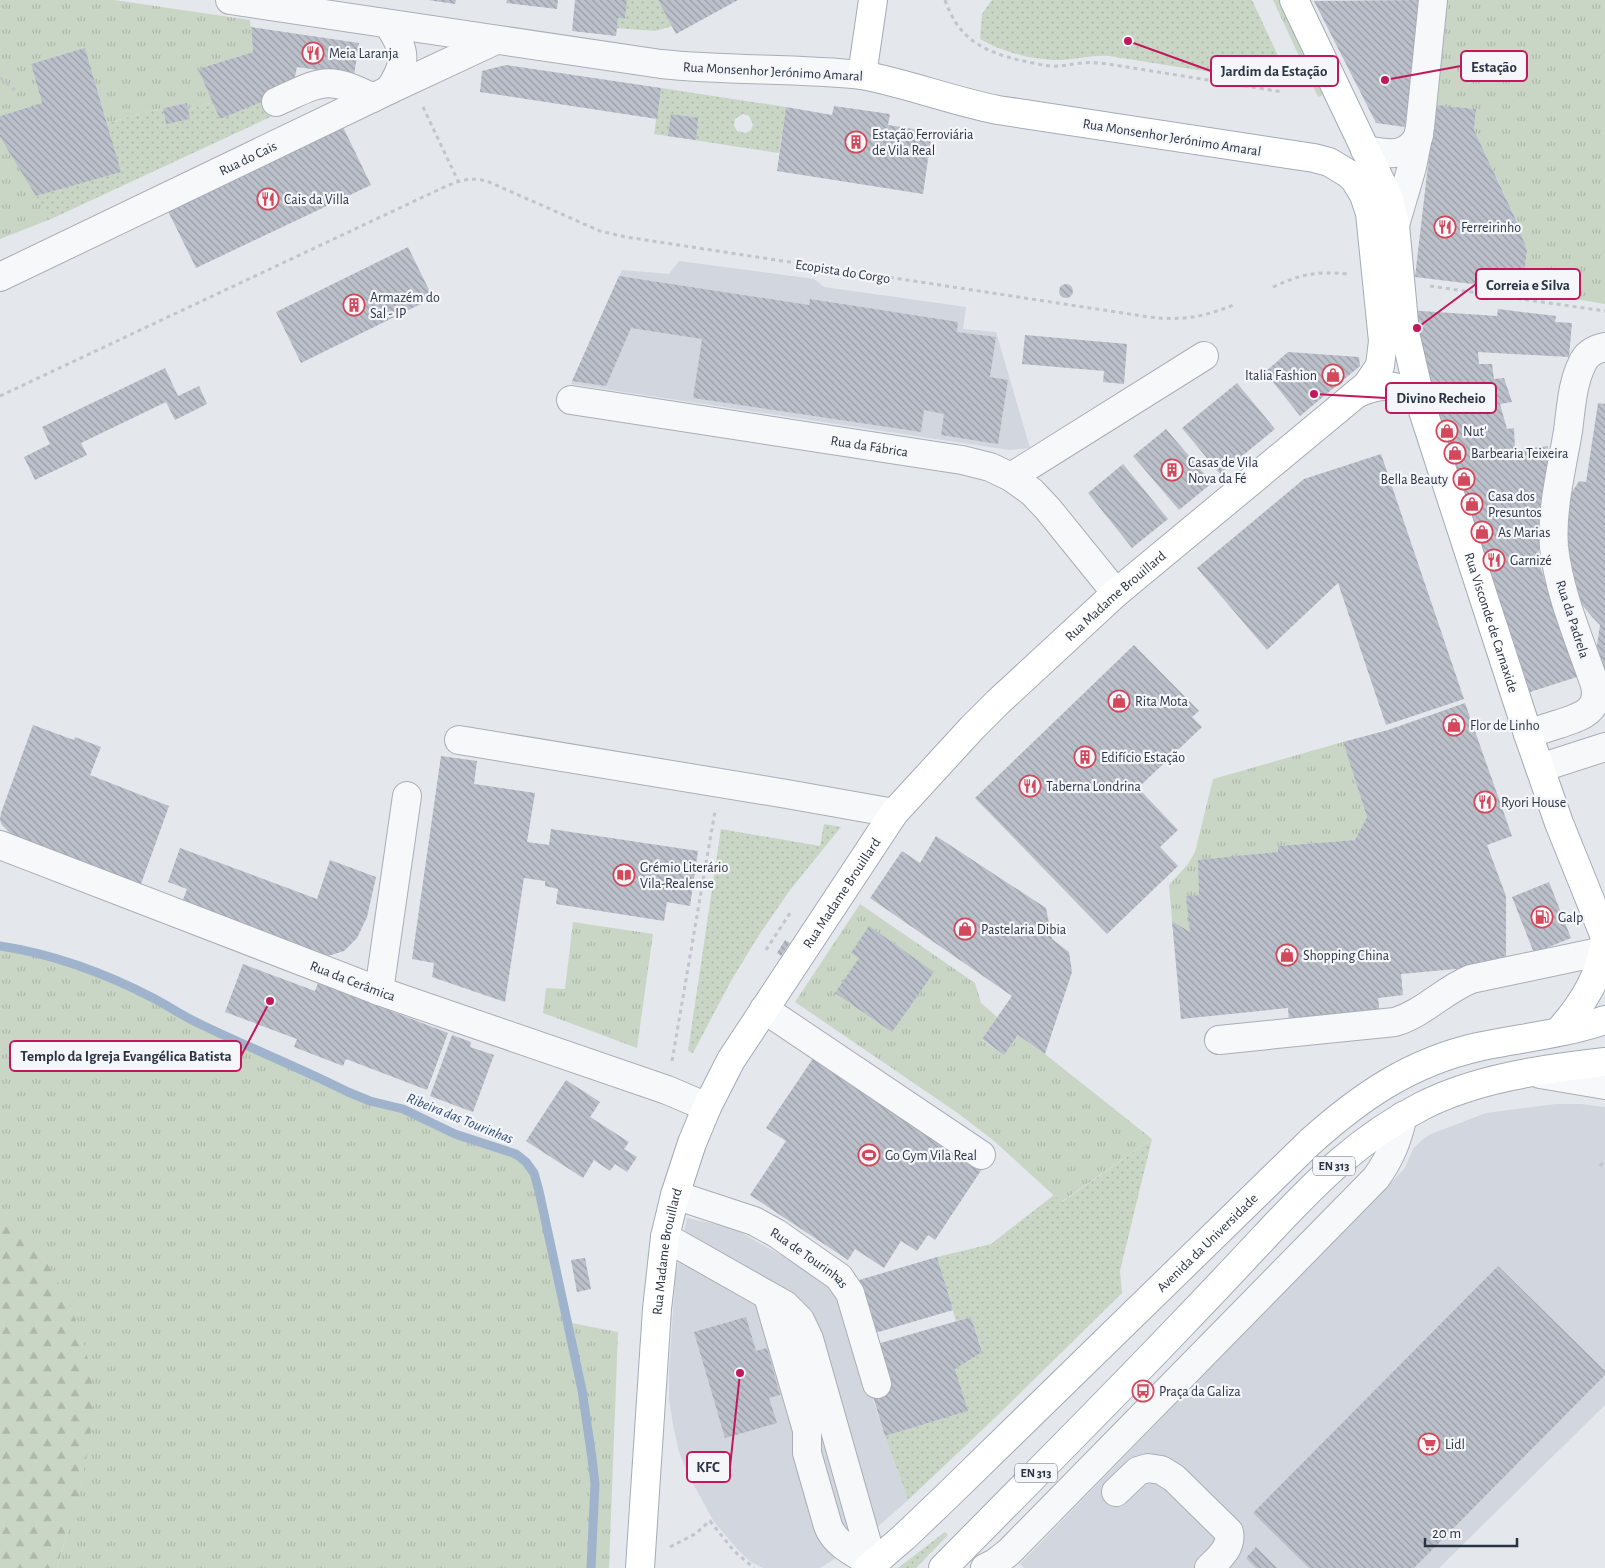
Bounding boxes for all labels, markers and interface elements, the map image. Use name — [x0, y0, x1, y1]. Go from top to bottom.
restaurant icon: Meia Laranja — [301, 41, 325, 65]
place label: Meia Laranja — [329, 47, 399, 61]
callout: Estação — [1461, 51, 1527, 81]
callout: Jardim da Estação — [1211, 56, 1338, 86]
street label: Rua Monsenhor Jerónimo Amaral — [683, 60, 863, 84]
text: Estação — [1471, 60, 1517, 75]
text: Jardim da Estação — [1221, 64, 1327, 79]
street label: Rua Monsenhor Jerónimo Amaral — [1082, 117, 1262, 159]
place label: Estação Ferroviária de Vila Real — [872, 128, 974, 158]
building icon: Estação Ferroviária de Vila Real — [844, 130, 868, 154]
street label: Rua do Cais — [217, 139, 279, 179]
restaurant icon: Cais da Villa — [256, 187, 280, 211]
place label: Cais da Villa — [284, 193, 350, 207]
restaurant icon: Ferreirinho — [1433, 215, 1457, 239]
place label: Ferreirinho — [1461, 221, 1521, 235]
street label: Ecopista do Corgo — [794, 258, 891, 286]
callout: Correia e Silva — [1476, 269, 1580, 299]
text: Correia e Silva — [1486, 278, 1570, 293]
place label: Armazém do Sal - IP — [370, 291, 440, 321]
building icon: Armazém do Sal - IP — [342, 293, 366, 317]
shop icon: Italia Fashion — [1321, 363, 1345, 387]
place label: Italia Fashion — [1245, 369, 1317, 383]
callout: Divino Recheio — [1386, 383, 1496, 413]
text: Divino Recheio — [1396, 391, 1486, 406]
shop icon: Nut' — [1435, 419, 1459, 443]
place label: Nut' — [1463, 425, 1487, 439]
street label: Rua da Fábrica — [830, 434, 910, 460]
shop icon: Barbearia Teixeira — [1443, 441, 1467, 465]
place label: Barbearia Teixeira — [1471, 447, 1569, 461]
place label: Casas de Vila Nova da Fé — [1188, 456, 1259, 486]
building icon: Casas de Vila Nova da Fé — [1160, 458, 1184, 482]
shop icon: Bella Beauty — [1452, 467, 1476, 491]
place label: Bella Beauty — [1381, 473, 1448, 487]
place label: Casa dos Presuntos — [1488, 490, 1542, 520]
shop icon: Casa dos Presuntos — [1460, 492, 1484, 516]
shop icon: As Marias — [1470, 520, 1494, 544]
place label: As Marias — [1498, 526, 1550, 540]
restaurant icon: Garnizé — [1482, 548, 1506, 572]
street label: Rua Madame Brouillard — [1063, 549, 1169, 644]
street label: Rua Visconde de Carnaxide — [1461, 551, 1520, 694]
place label: Garnizé — [1510, 554, 1552, 568]
street label: Rua da Padrela — [1553, 579, 1591, 660]
shop icon: Rita Mota — [1107, 689, 1131, 713]
place label: Rita Mota — [1135, 695, 1189, 709]
shop icon: Flor de Linho — [1442, 713, 1466, 737]
place label: Flor de Linho — [1470, 719, 1540, 733]
building icon: Edifício Estação — [1073, 745, 1097, 769]
place label: Edifício Estação — [1101, 751, 1185, 765]
restaurant icon: Taberna Londrina — [1018, 774, 1042, 798]
place label: Taberna Londrina — [1046, 780, 1142, 794]
restaurant icon: Ryori House — [1473, 790, 1497, 814]
place label: Ryori House — [1501, 796, 1566, 810]
street label: Rua Madame Brouillard — [801, 836, 883, 951]
place label: Grémio Literário Vila-Realense — [640, 861, 728, 891]
library icon: Grémio Literário Vila-Realense — [612, 863, 636, 887]
fuel station icon: Galp — [1530, 905, 1554, 929]
place label: Galp — [1558, 911, 1583, 925]
shop icon: Pastelaria Dibia — [953, 917, 977, 941]
place label: Pastelaria Dibia — [981, 923, 1067, 937]
shop icon: Shopping China — [1275, 943, 1299, 967]
place label: Shopping China — [1303, 949, 1390, 963]
street label: Rua da Cerâmica — [308, 959, 397, 1004]
callout: Templo da Igreja Evangélica Batista — [10, 1041, 241, 1071]
text: Templo da Igreja Evangélica Batista — [20, 1049, 232, 1064]
water label: Ribeira das Tourinhas — [404, 1090, 515, 1147]
sports icon: Go Gym Vila Real — [857, 1143, 881, 1167]
place label: Go Gym Vila Real — [885, 1149, 977, 1163]
road number: EN 313 — [1313, 1156, 1355, 1176]
street label: Rua Madame Brouillard — [651, 1186, 685, 1315]
street label: Avenida da Universidade — [1155, 1191, 1261, 1295]
street label: Rua de Tourinhas — [768, 1225, 851, 1291]
bus stop icon: Praça da Galiza — [1131, 1379, 1155, 1403]
place label: Praça da Galiza — [1159, 1385, 1241, 1399]
supermarket icon: Lidl — [1417, 1432, 1441, 1456]
place label: Lidl — [1445, 1438, 1465, 1452]
callout: KFC — [687, 1452, 730, 1482]
text: KFC — [696, 1460, 720, 1475]
road number: EN 313 — [1015, 1464, 1057, 1482]
scale bar — [1425, 1516, 1518, 1548]
text: 20 m — [1432, 1526, 1461, 1541]

